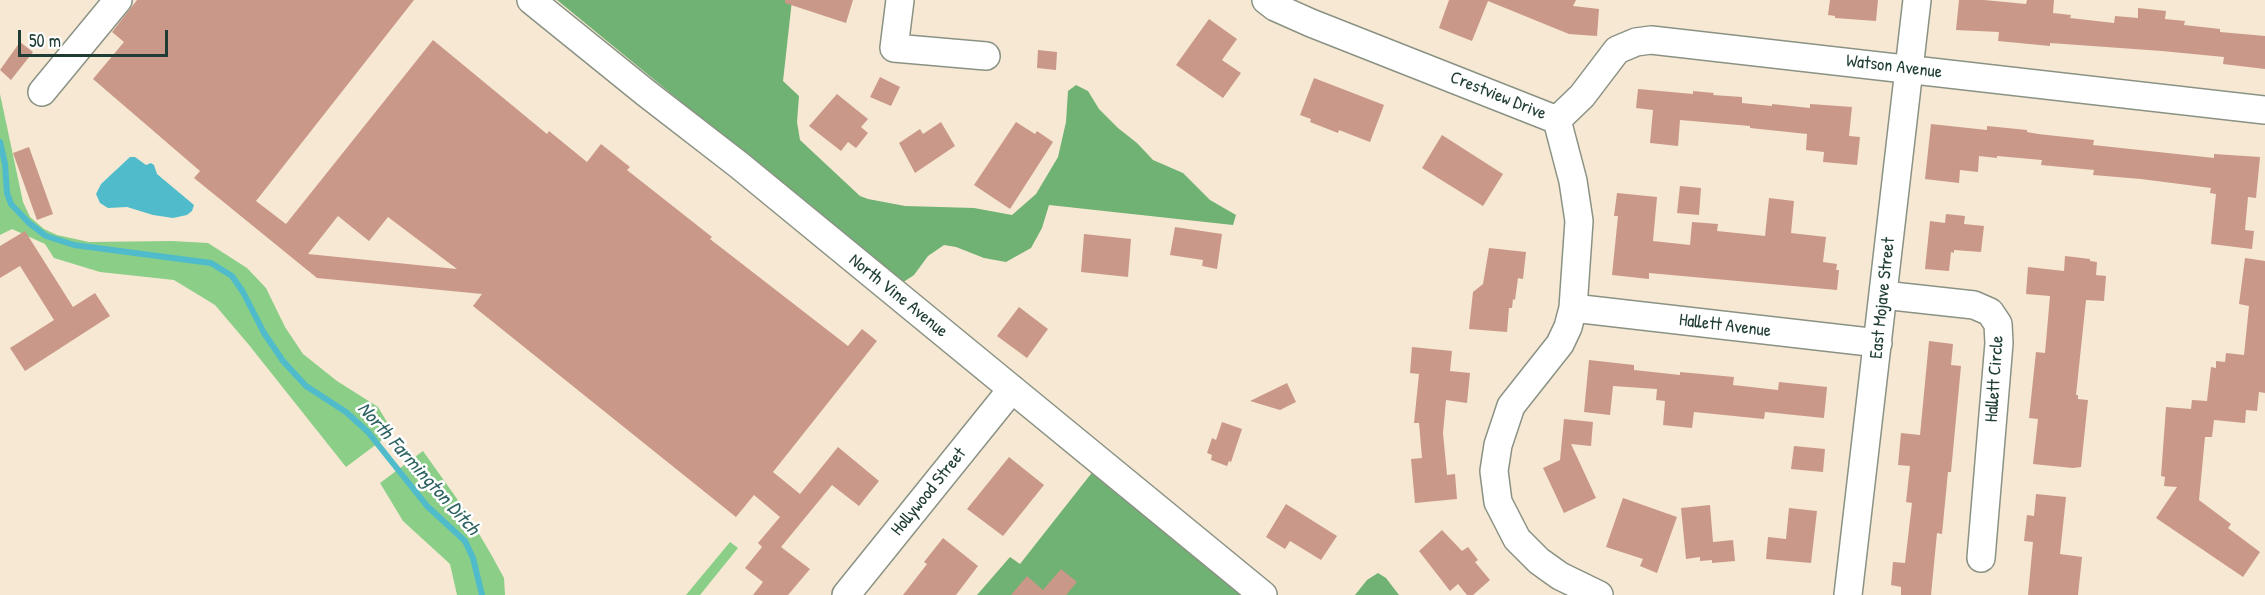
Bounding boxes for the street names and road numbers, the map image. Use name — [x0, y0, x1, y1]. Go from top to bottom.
street label: Watson Avenue — [1845, 50, 1943, 84]
street label: Crestview Drive — [1447, 67, 1549, 125]
street label: East Mojave Street — [1866, 236, 1900, 360]
street label: North Vine Avenue — [844, 250, 952, 342]
street label: Hallett Avenue — [1678, 310, 1772, 342]
street label: Hallett Circle — [1981, 335, 2009, 423]
street label: Hollywood Street — [887, 444, 971, 540]

